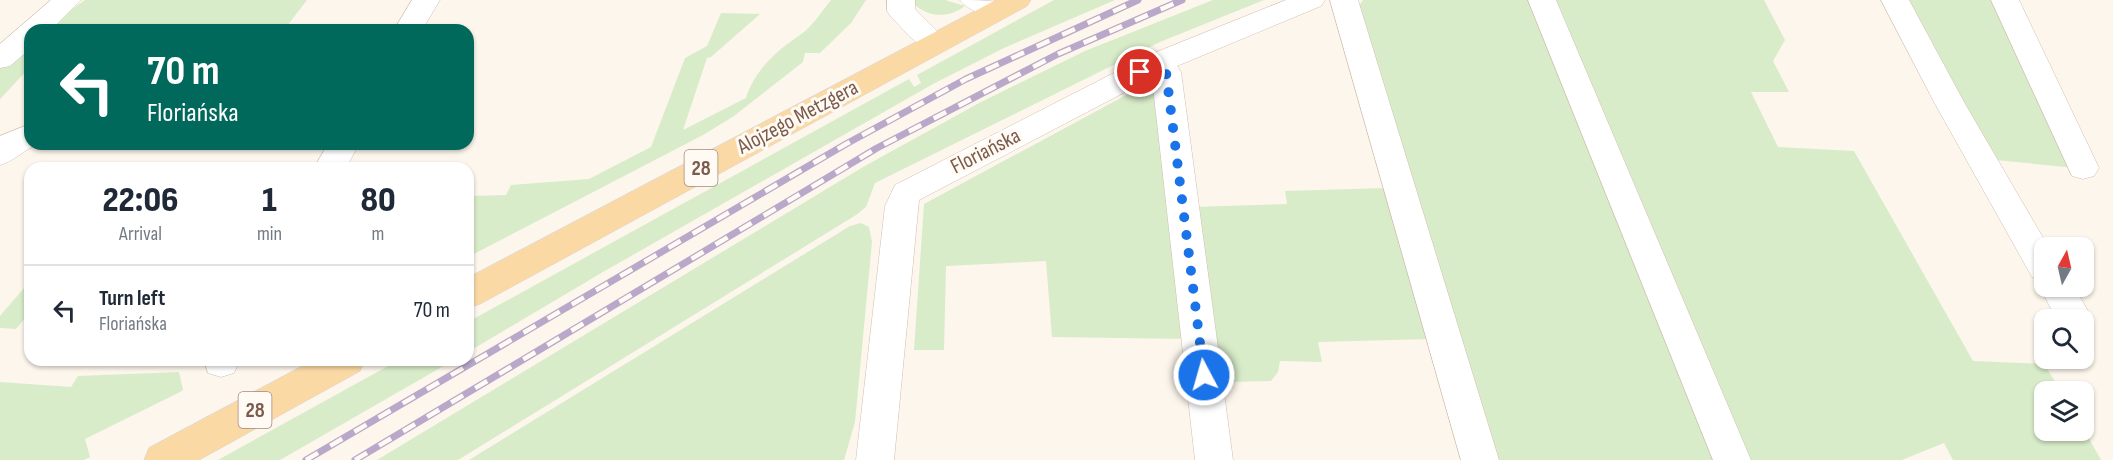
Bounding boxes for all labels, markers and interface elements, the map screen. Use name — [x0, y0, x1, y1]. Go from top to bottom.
text: 70 m — [147, 46, 220, 97]
pin — [1114, 46, 1165, 97]
icon: left — [48, 48, 126, 126]
icon: arrive — [1123, 55, 1156, 88]
street label: Alojzego Metzgera — [732, 74, 863, 161]
text: Floriańska — [147, 97, 239, 129]
street label: Floriańska — [946, 122, 1025, 180]
road number: 28 — [684, 150, 718, 186]
text: 22:06 — [102, 179, 179, 222]
text: 1 — [262, 179, 277, 222]
text: 80 — [360, 179, 396, 222]
text: Arrival — [119, 222, 162, 246]
text: min — [257, 222, 282, 246]
text: m — [372, 222, 384, 246]
north arrow — [2034, 237, 2094, 297]
map controls — [2034, 237, 2094, 441]
text: Turn left — [99, 285, 165, 312]
icon: left — [48, 294, 81, 327]
text: 70 m — [414, 297, 450, 324]
button: search — [2034, 309, 2094, 369]
text: Floriańska — [99, 312, 167, 336]
position arrow — [1172, 343, 1236, 407]
button: layers — [2034, 381, 2094, 441]
road number: 28 — [238, 392, 272, 428]

